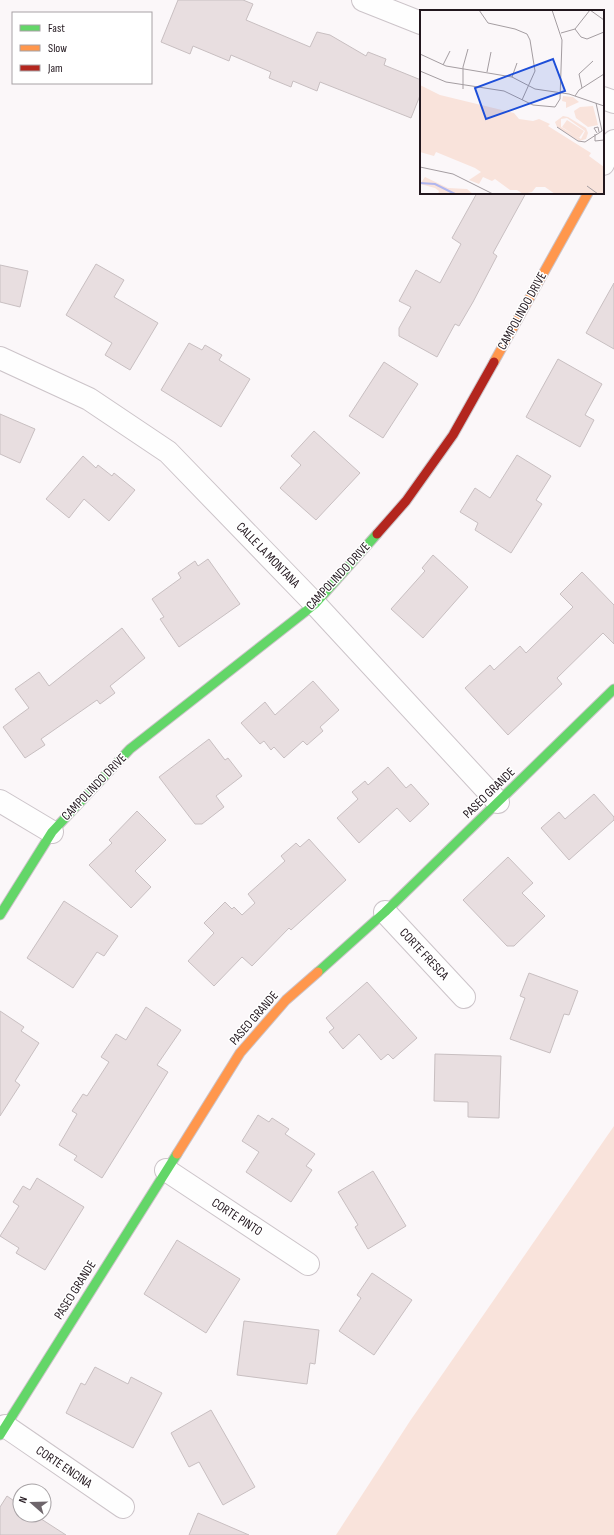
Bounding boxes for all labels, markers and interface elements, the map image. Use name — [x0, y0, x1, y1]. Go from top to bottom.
inset map — [420, 10, 604, 194]
legend — [12, 12, 152, 84]
text: Fast — [48, 21, 65, 36]
text: Slow — [48, 41, 67, 56]
text: Jam — [47, 61, 63, 76]
street label: CAMPOLINDO DRIVE — [494, 269, 550, 353]
street label: CALLE LA MONTANA — [233, 519, 303, 591]
street label: CAMPOLINDO DRIVE — [303, 539, 373, 613]
street label: CAMPOLINDO DRIVE — [58, 750, 130, 824]
street label: PASEO GRANDE — [460, 764, 518, 822]
street label: CORTE FRESCA — [396, 925, 452, 984]
street label: PASEO GRANDE — [226, 988, 282, 1048]
street label: CORTE PINTO — [209, 1195, 265, 1239]
street label: PASEO GRANDE — [51, 1258, 99, 1322]
street label: CORTE ENCINA — [33, 1442, 95, 1492]
north arrow — [12, 1483, 52, 1523]
text: N — [16, 1495, 30, 1505]

